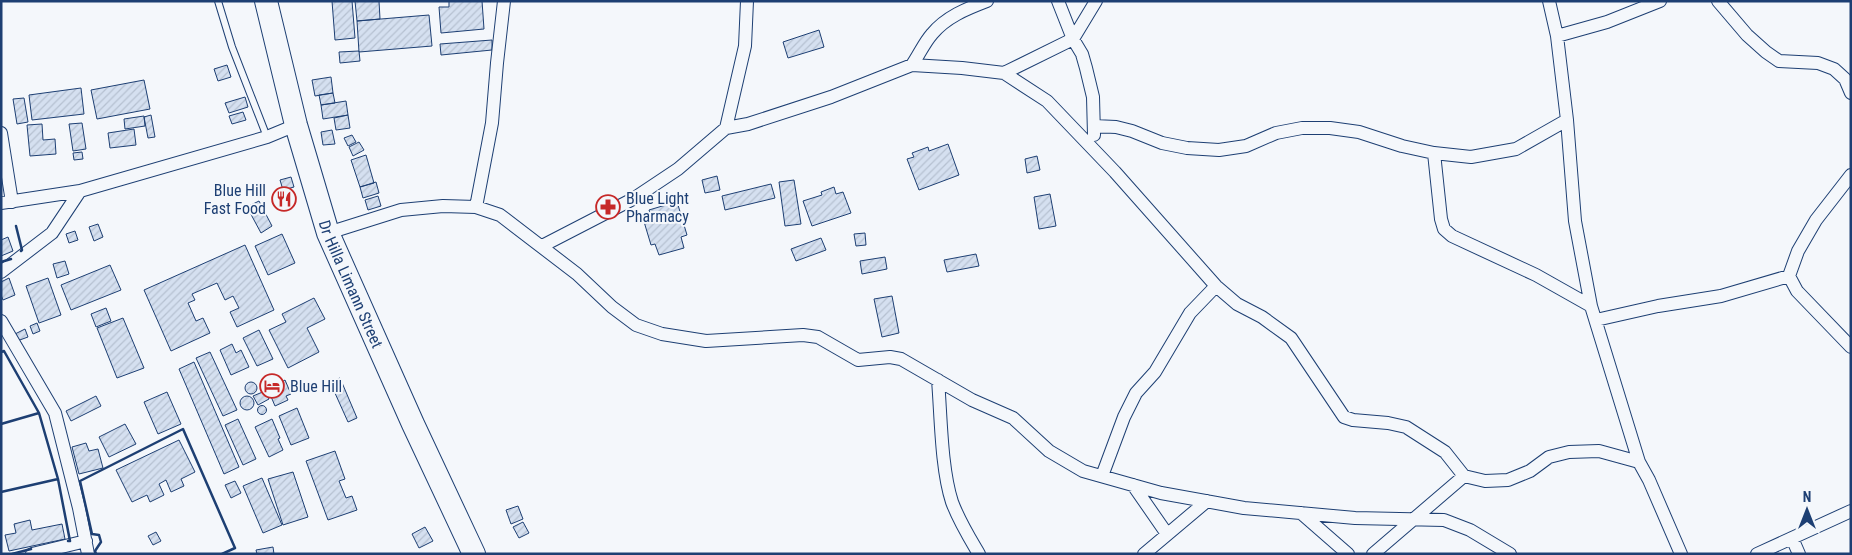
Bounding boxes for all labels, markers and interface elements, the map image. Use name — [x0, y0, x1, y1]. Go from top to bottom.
place label: Blue Hill Fast Food — [204, 181, 266, 218]
restaurant icon: Blue Hill Fast Food — [271, 186, 297, 212]
place label: Blue Light Pharmacy — [626, 189, 689, 226]
pharmacy icon: Blue Light Pharmacy — [595, 194, 621, 220]
street label: Dr Hilla Limann Street — [315, 218, 387, 351]
hotel icon: Blue Hill — [259, 373, 285, 399]
place label: Blue Hill — [290, 377, 342, 396]
north arrow — [1782, 485, 1832, 535]
text: N — [1803, 489, 1811, 505]

